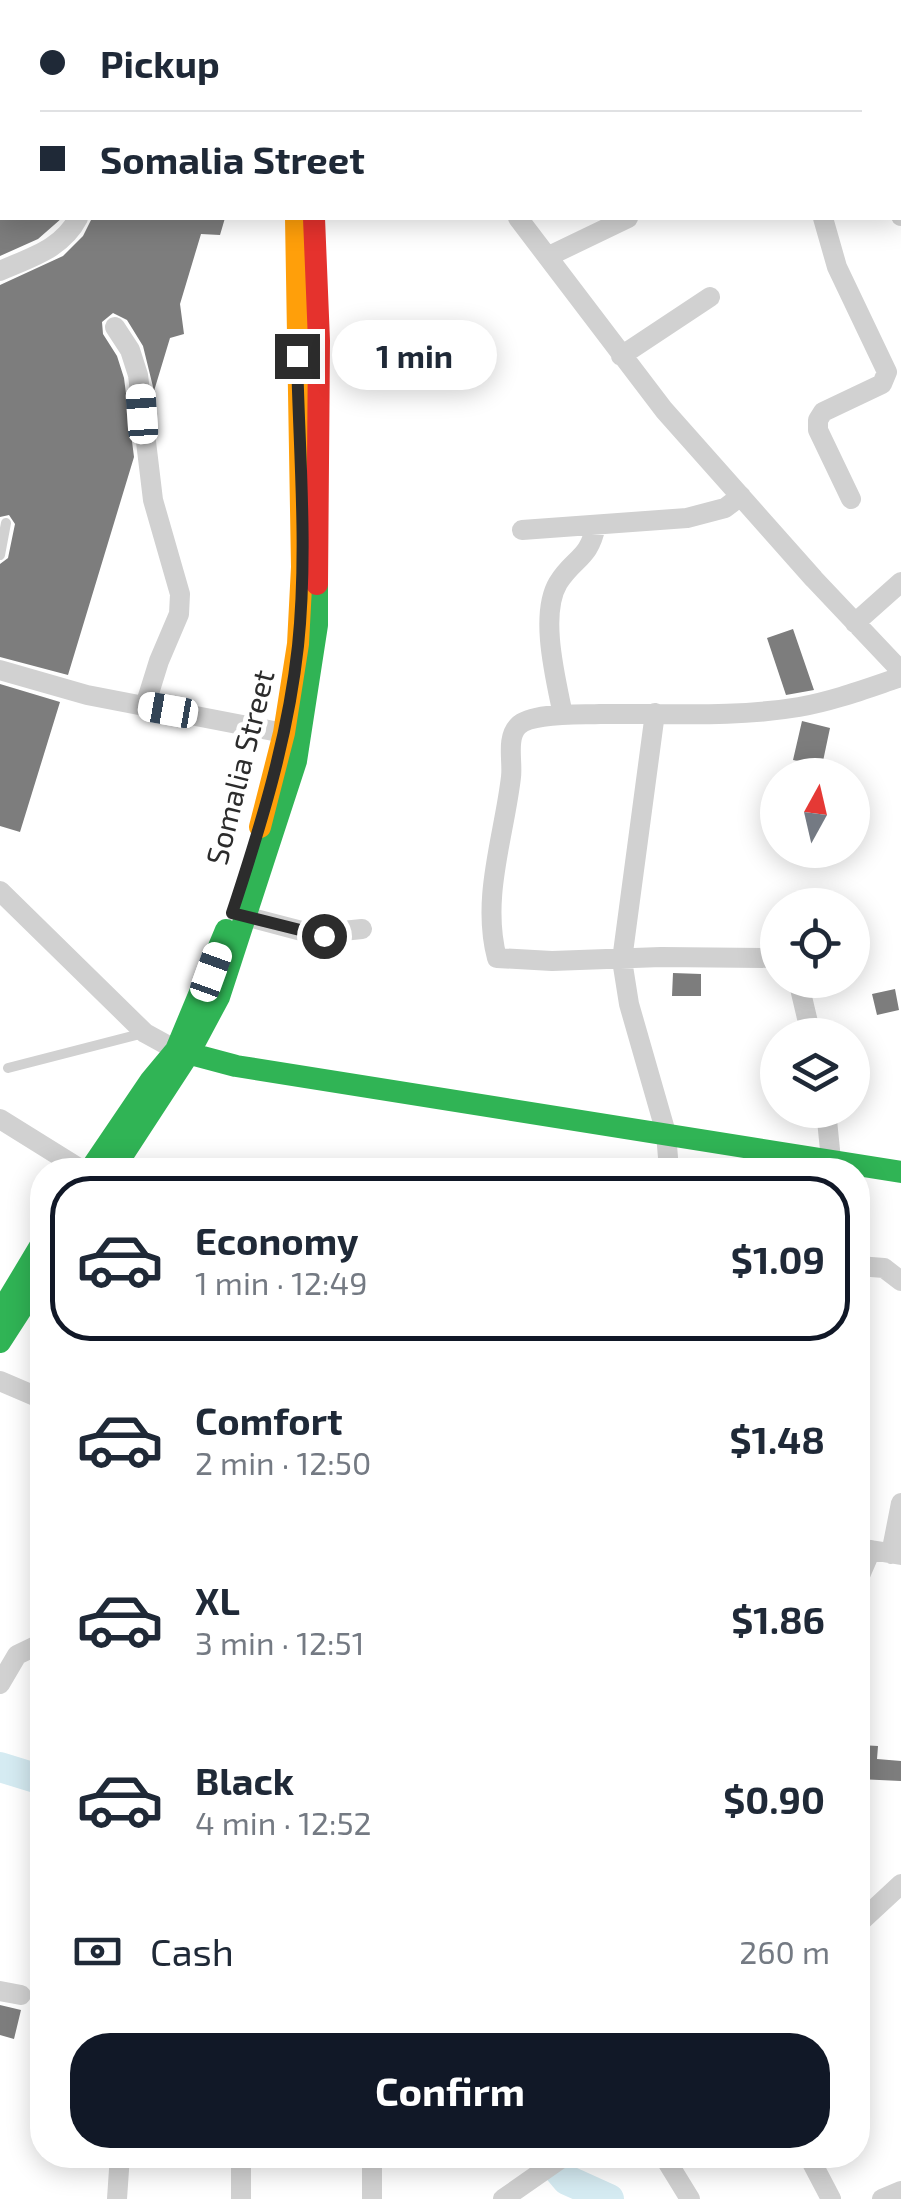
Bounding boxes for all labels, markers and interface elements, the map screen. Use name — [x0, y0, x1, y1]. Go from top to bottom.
text: Pickup — [100, 40, 220, 86]
text: Somalia Street — [100, 136, 365, 182]
callout: 1 min — [332, 321, 497, 391]
route end — [275, 334, 320, 379]
text: 1 min — [376, 336, 453, 374]
car — [125, 383, 159, 445]
street label: Somalia Street — [197, 666, 281, 868]
car — [136, 690, 200, 730]
north arrow — [760, 758, 870, 868]
map controls — [760, 758, 870, 1128]
button: locate — [760, 888, 870, 998]
route start — [302, 914, 347, 959]
car — [187, 939, 235, 1005]
button: layers — [760, 1018, 870, 1128]
icon: car — [75, 1214, 165, 1304]
text: Economy — [195, 1217, 359, 1263]
text: $1.09 — [731, 1236, 825, 1282]
text: 1 min · 12:49 — [195, 1263, 368, 1301]
icon: car — [75, 1394, 165, 1484]
text: Comfort — [195, 1397, 343, 1443]
text: $1.48 — [730, 1416, 825, 1462]
text: 2 min · 12:50 — [195, 1443, 371, 1481]
icon: car — [75, 1574, 165, 1664]
text: XL — [195, 1577, 240, 1623]
text: $1.86 — [731, 1596, 825, 1642]
text: 3 min · 12:51 — [195, 1623, 364, 1661]
icon: car — [75, 1754, 165, 1844]
text: Black — [195, 1757, 294, 1803]
text: $0.90 — [723, 1776, 825, 1822]
text: 4 min · 12:52 — [195, 1803, 372, 1841]
icon: cash — [70, 1924, 125, 1979]
text: Cash — [150, 1928, 234, 1974]
text: 260 m — [739, 1932, 830, 1970]
button: Confirm — [70, 2033, 830, 2148]

